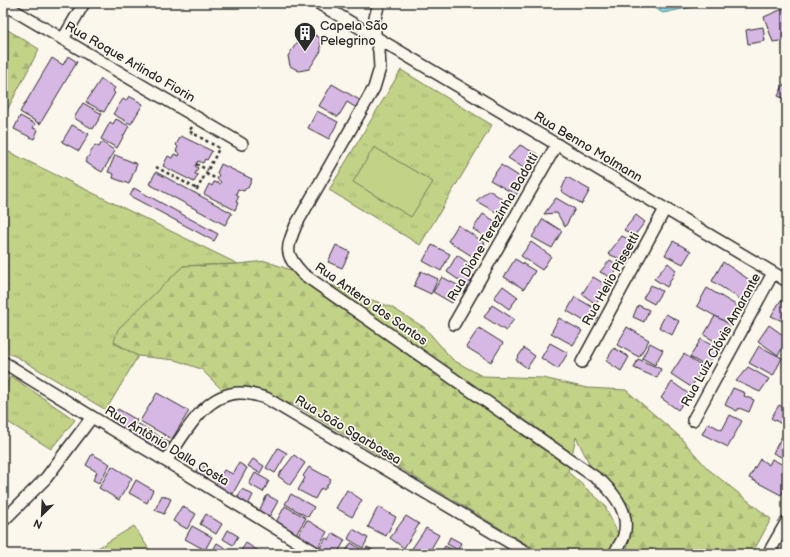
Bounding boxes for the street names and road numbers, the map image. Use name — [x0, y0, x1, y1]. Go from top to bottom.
street label: Rua Roque Arlindo Fiorin — [62, 18, 198, 106]
street label: Rua Benno Molmann — [531, 108, 645, 186]
street label: Rua Dione Terezinha Badotti — [444, 150, 542, 304]
street label: Rua Helio Pissetti — [579, 230, 643, 328]
street label: Rua Antero dos Santos — [312, 259, 431, 349]
street label: Rua Luiz Clóvis Amarante — [678, 270, 764, 409]
street label: Rua João Sgarbossa — [292, 392, 404, 468]
street label: Rua Antônio Dalla Costa — [102, 403, 232, 489]

